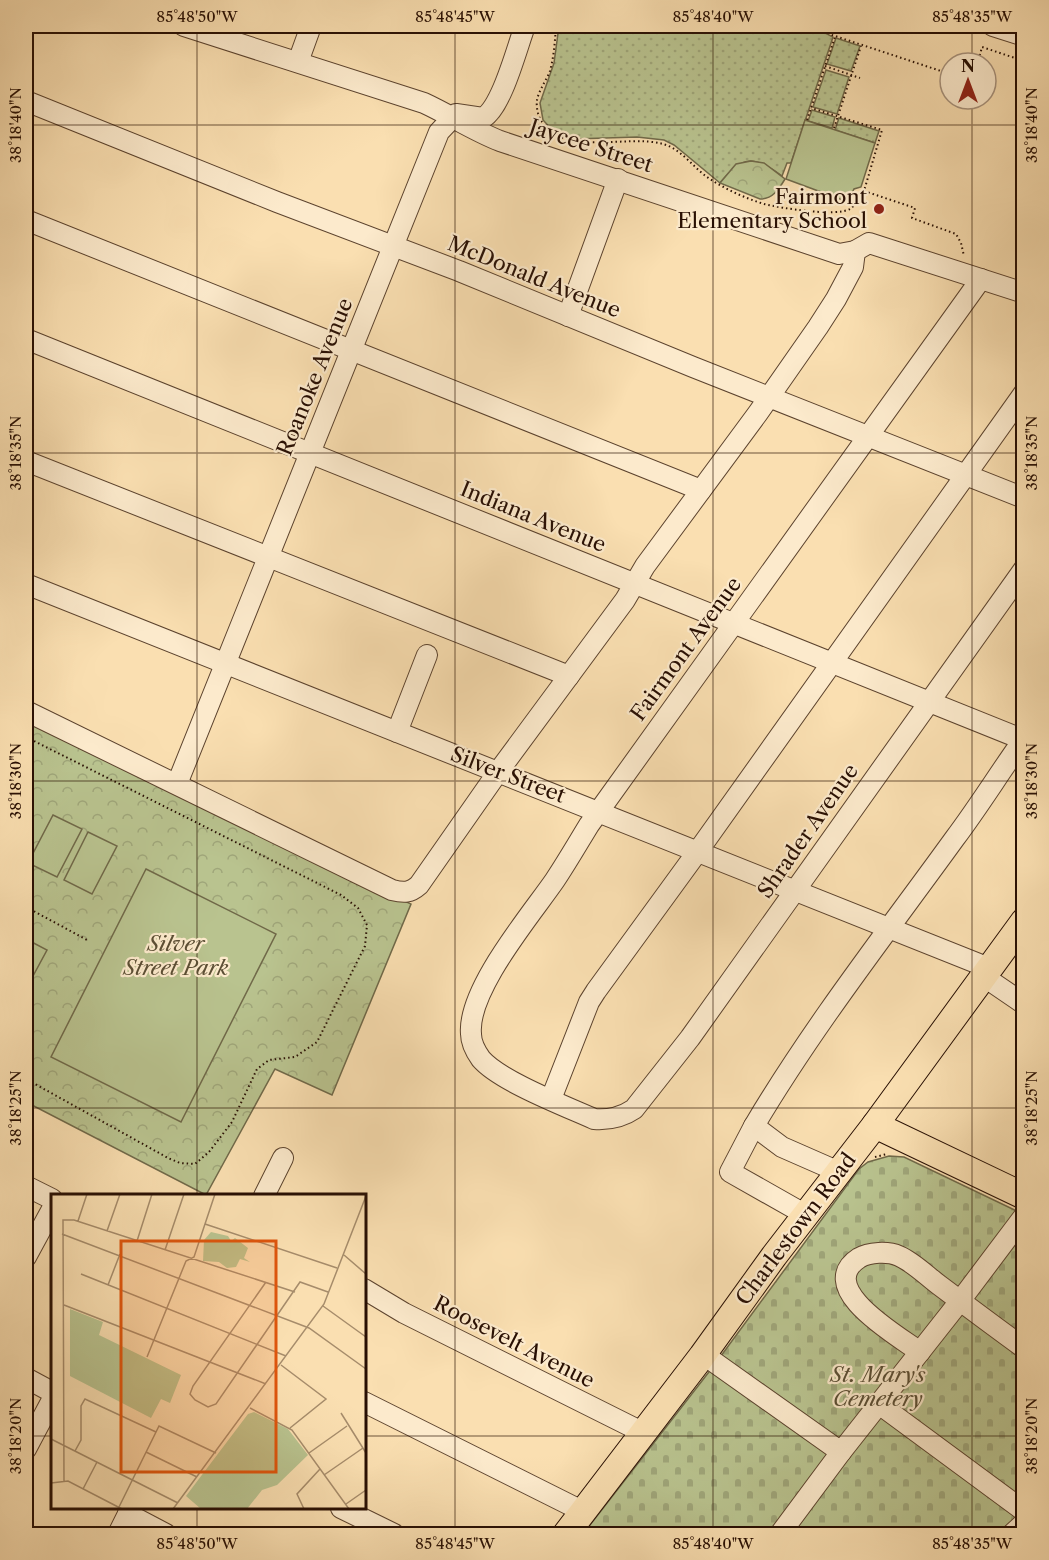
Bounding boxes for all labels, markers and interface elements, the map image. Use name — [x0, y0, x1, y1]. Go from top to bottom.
text: 85°48'50"W — [156, 7, 238, 26]
text: 85°48'45"W — [415, 7, 495, 26]
text: 85°48'40"W — [672, 7, 754, 26]
text: 85°48'35"W — [932, 7, 1013, 26]
north arrow — [938, 51, 998, 111]
text: N — [961, 56, 975, 76]
text: 38°18'40"N — [6, 87, 25, 163]
text: 38°18'40"N — [1022, 87, 1041, 163]
street label: Jaycee Street — [523, 113, 657, 177]
place label: Fairmont Elementary School — [677, 184, 868, 233]
marker: Fairmont Elementary School — [872, 202, 886, 216]
street label: McDonald Avenue — [444, 230, 624, 323]
street label: Roanoke Avenue — [272, 294, 358, 459]
text: 38°18'35"N — [6, 416, 25, 490]
text: 38°18'35"N — [1022, 416, 1041, 490]
street label: Indiana Avenue — [457, 476, 610, 557]
street label: Fairmont Avenue — [625, 572, 746, 725]
street label: Silver Street — [447, 741, 570, 808]
text: 38°18'30"N — [6, 743, 25, 819]
text: 38°18'30"N — [1022, 743, 1041, 819]
street label: Shrader Avenue — [752, 759, 863, 903]
park label: Silver Street Park — [121, 931, 229, 980]
text: 38°18'25"N — [6, 1070, 25, 1146]
text: 38°18'25"N — [1022, 1070, 1041, 1146]
street label: Charlestown Road — [730, 1148, 861, 1310]
inset map — [51, 1194, 366, 1509]
street label: Roosevelt Avenue — [430, 1290, 599, 1393]
park label: St. Mary's Cemetery — [828, 1362, 926, 1411]
text: 38°18'20"N — [6, 1398, 25, 1474]
text: 38°18'20"N — [1022, 1398, 1041, 1474]
text: 85°48'50"W — [156, 1534, 238, 1553]
text: 85°48'45"W — [415, 1534, 495, 1553]
text: 85°48'40"W — [672, 1534, 754, 1553]
text: 85°48'35"W — [932, 1534, 1013, 1553]

